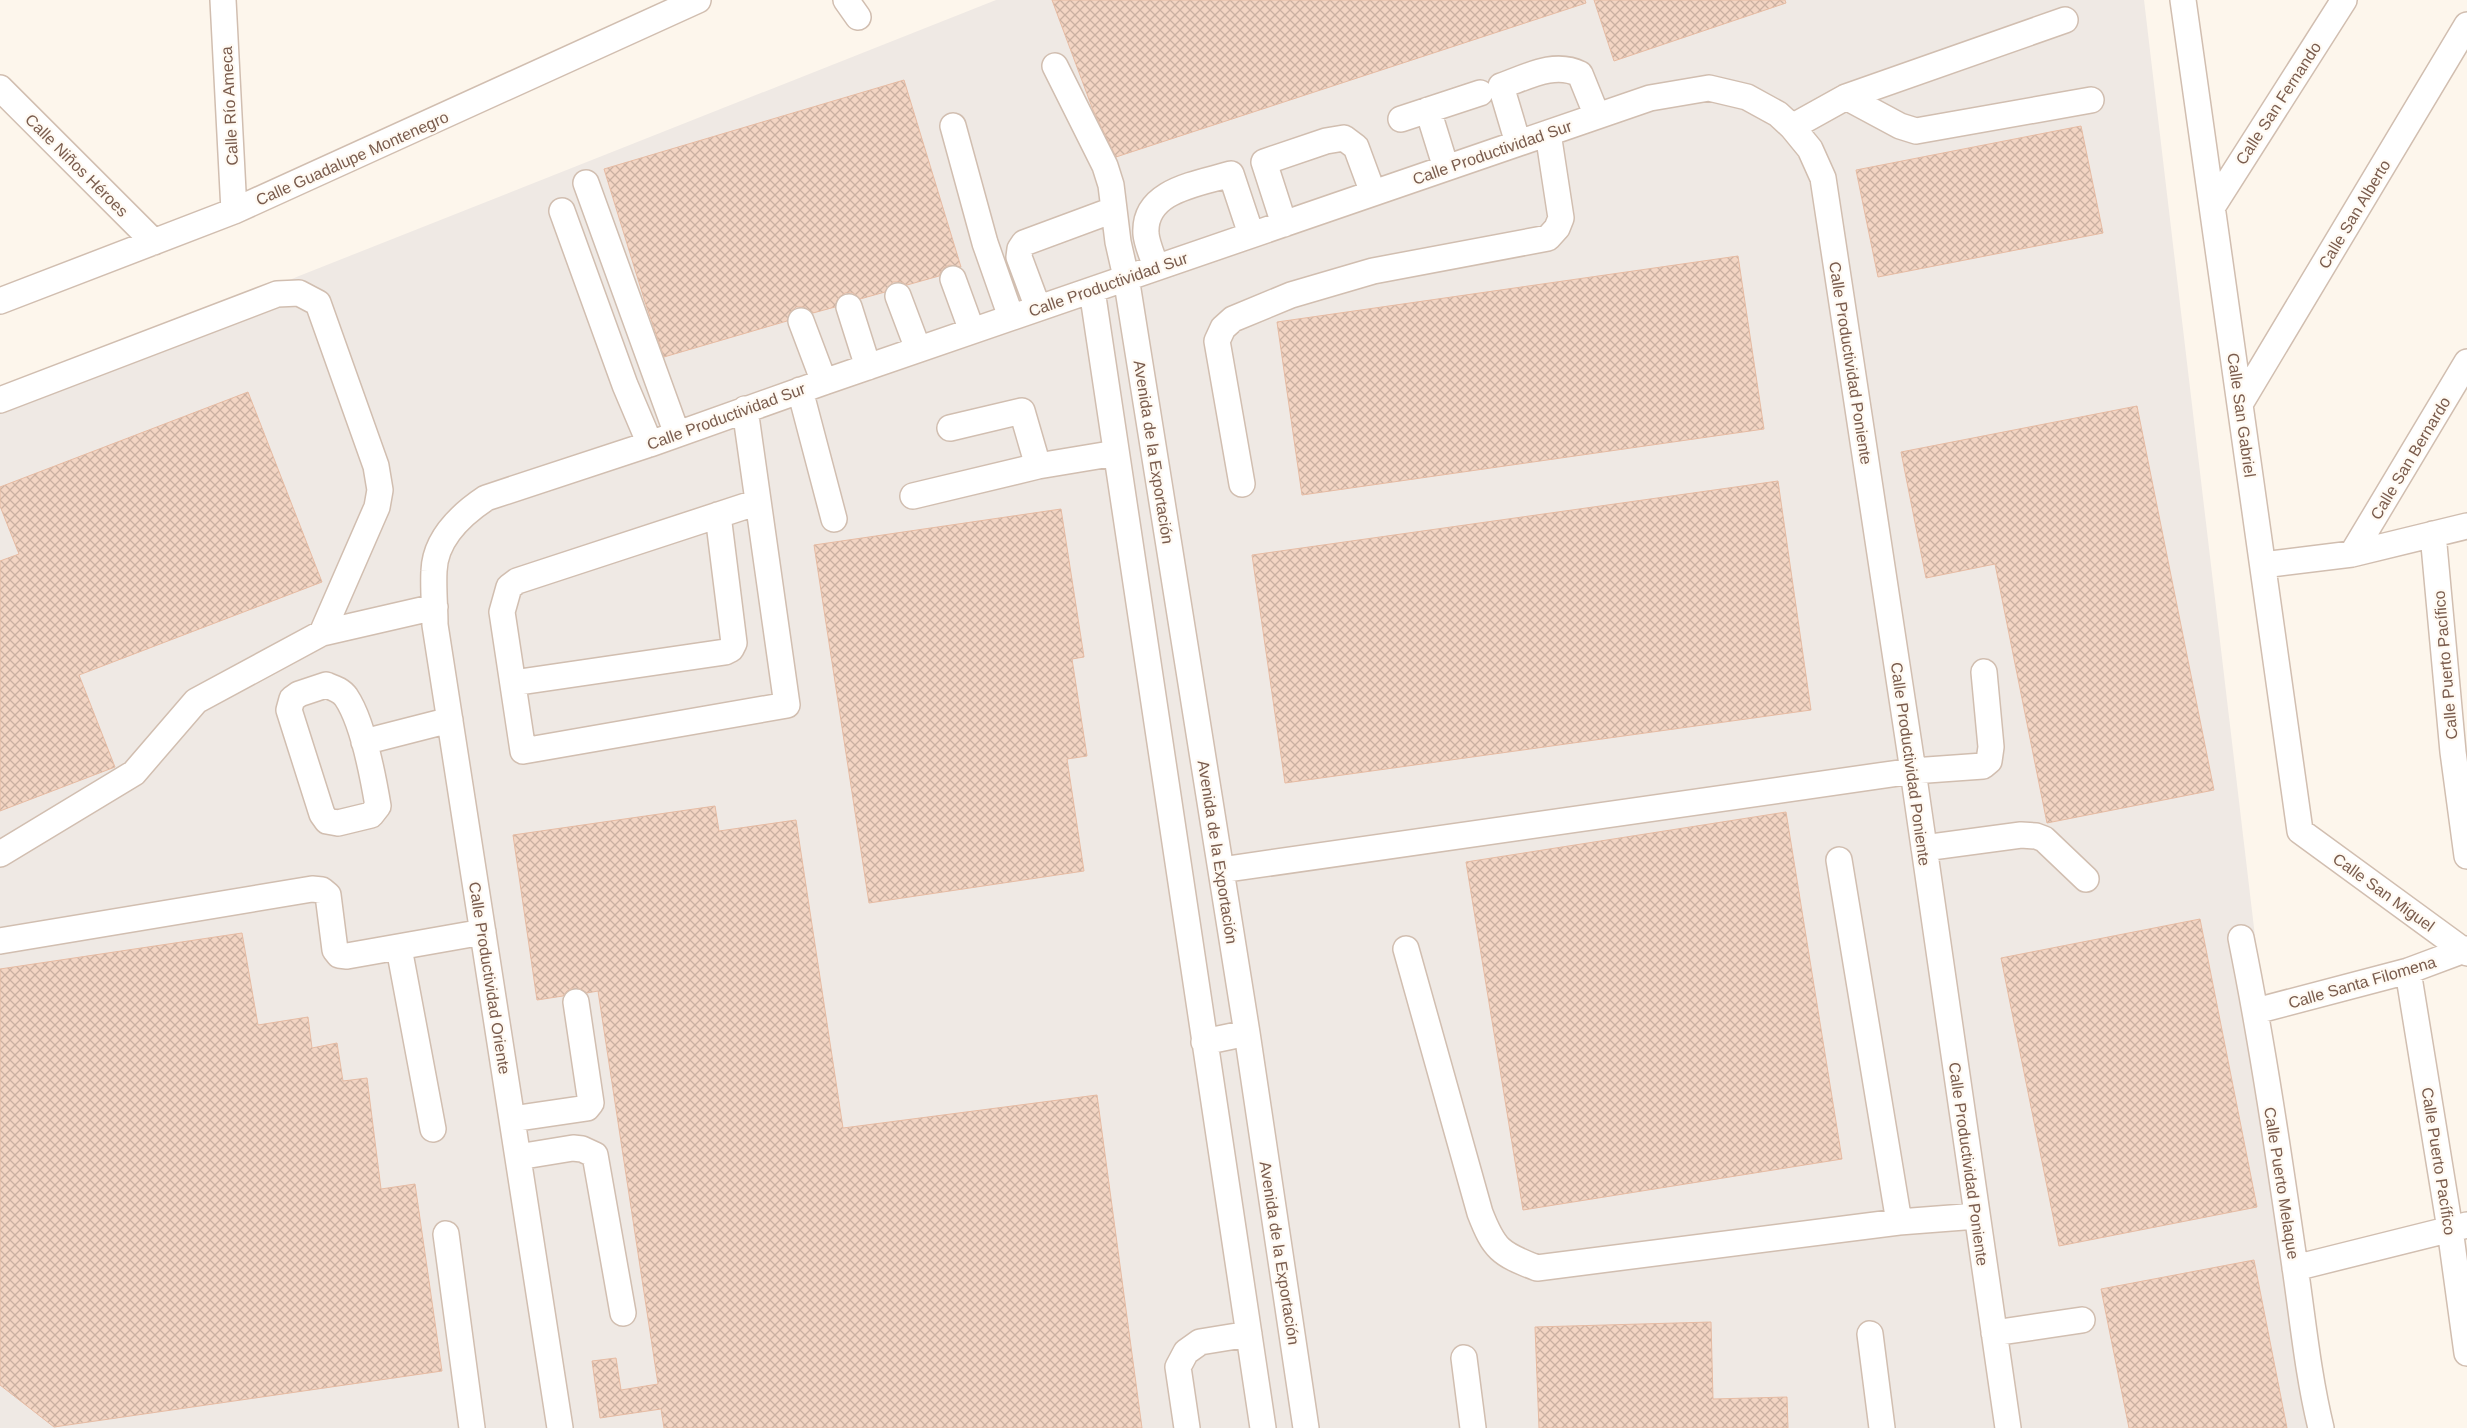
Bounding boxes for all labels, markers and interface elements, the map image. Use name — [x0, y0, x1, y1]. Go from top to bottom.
street label: Calle San Fernando — [2233, 39, 2324, 168]
street label: Calle Río Ameca — [218, 46, 241, 166]
street label: Calle Guadalupe Montenegro — [253, 108, 451, 209]
street label: Calle Niños Héroes — [22, 111, 131, 220]
street label: Calle Productividad Sur — [1410, 117, 1575, 188]
street label: Calle San Alberto — [2315, 157, 2394, 272]
street label: Calle Productividad Sur — [1026, 249, 1191, 320]
street label: Calle Productividad Poniente — [1826, 260, 1875, 466]
street label: Calle San Gabriel — [2224, 352, 2259, 478]
street label: Avenida de la Exportación — [1131, 359, 1176, 545]
street label: Calle Productividad Sur — [645, 380, 808, 453]
street label: Calle San Bernardo — [2367, 394, 2454, 522]
street label: Calle Puerto Pacífico — [2431, 590, 2460, 740]
street label: Calle Productividad Poniente — [1888, 661, 1933, 867]
street label: Avenida de la Exportación — [1195, 759, 1240, 945]
street label: Calle San Miguel — [2330, 850, 2438, 935]
street label: Calle Productividad Oriente — [466, 881, 513, 1076]
street label: Calle Santa Filomena — [2286, 953, 2438, 1012]
street label: Calle Productividad Poniente — [1946, 1061, 1991, 1267]
street label: Calle Puerto Pacífico — [2418, 1086, 2459, 1236]
street label: Calle Puerto Melaque — [2261, 1106, 2302, 1260]
street label: Avenida de la Exportación — [1257, 1160, 1302, 1346]

